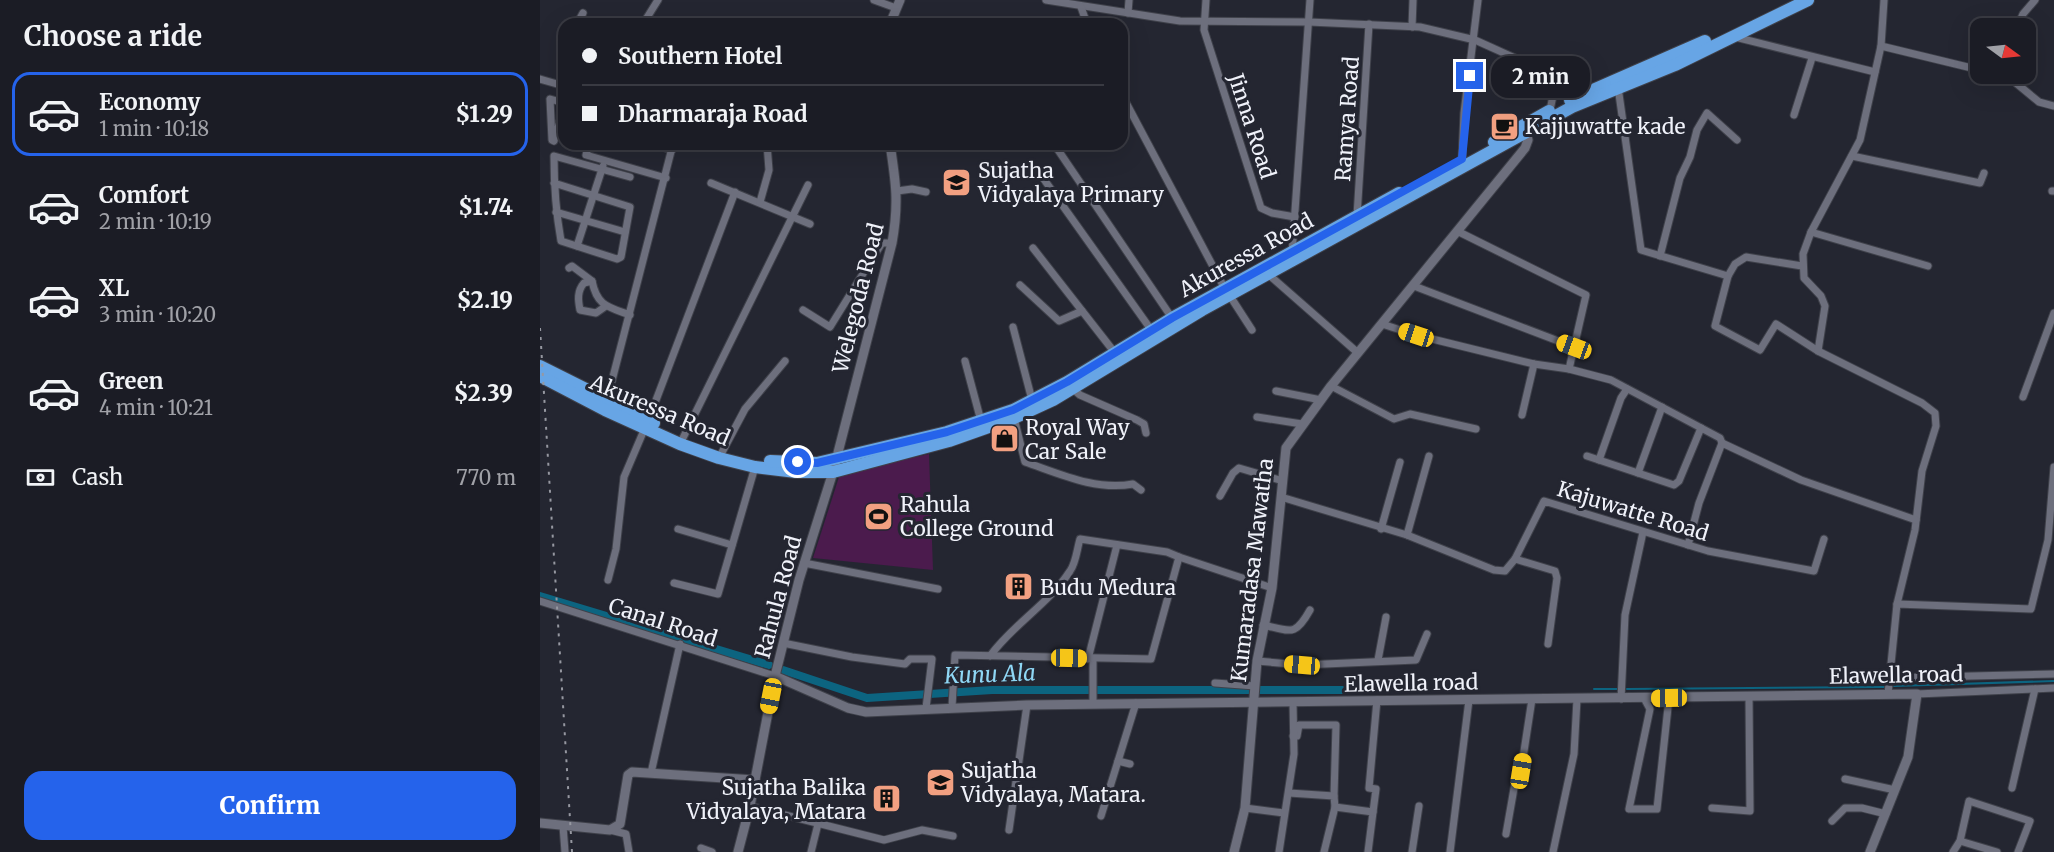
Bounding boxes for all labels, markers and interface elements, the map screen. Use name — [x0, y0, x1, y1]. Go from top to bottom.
north arrow — [1970, 18, 2036, 84]
map controls — [1970, 18, 2036, 84]
text: Choose a ride — [24, 19, 202, 53]
text: Southern Hotel — [618, 42, 782, 70]
street label: Ramya Road — [1329, 55, 1365, 183]
callout: 2 min — [1491, 55, 1590, 97]
route end — [1456, 62, 1483, 89]
text: 2 min — [1512, 64, 1569, 89]
street label: Jinna Road — [1222, 69, 1282, 182]
icon: car — [27, 87, 81, 141]
text: Economy — [99, 88, 200, 116]
text: $1.29 — [455, 100, 513, 128]
text: Dharmaraja Road — [618, 100, 808, 128]
cafe icon: Kajjuwatte kade — [1488, 110, 1520, 142]
place label: Kajjuwatte kade — [1525, 113, 1686, 140]
text: 1 min · 10:18 — [99, 116, 209, 141]
place label: Sujatha Vidyalaya Primary — [977, 157, 1165, 208]
school or university icon: Sujatha Vidyalaya Primary — [941, 166, 973, 198]
icon: car — [27, 180, 81, 234]
text: Comfort — [99, 181, 189, 209]
text: $1.74 — [458, 193, 513, 221]
street label: Akuressa Road — [1173, 207, 1318, 304]
text: 2 min · 10:19 — [99, 209, 212, 234]
street label: Welegoda Road — [826, 220, 890, 377]
icon: car — [27, 273, 81, 327]
text: XL — [99, 274, 129, 302]
text: $2.19 — [457, 286, 513, 314]
text: 3 min · 10:20 — [99, 302, 216, 327]
car — [1396, 321, 1436, 349]
car — [1554, 332, 1594, 362]
icon: car — [27, 366, 81, 420]
text: Green — [99, 367, 163, 395]
street label: Akuressa Road — [585, 368, 734, 452]
text: $2.39 — [454, 379, 513, 407]
text: 4 min · 10:21 — [99, 395, 213, 420]
place label: Royal Way Car Sale — [1025, 414, 1130, 465]
shop icon: Royal Way Car Sale — [988, 423, 1020, 455]
route start — [784, 448, 811, 475]
street label: Kumaradasa Mawatha — [1225, 457, 1279, 683]
icon: cash — [24, 461, 57, 494]
text: Cash — [72, 463, 123, 491]
text: 770 m — [456, 465, 516, 490]
street label: Kajuwatte Road — [1554, 475, 1712, 547]
place label: Rahula College Ground — [900, 491, 1054, 542]
sports icon: Rahula College Ground — [863, 500, 895, 532]
street label: Rahula Road — [749, 532, 807, 661]
building icon: Budu Medura — [1003, 571, 1035, 603]
place label: Budu Medura — [1040, 574, 1176, 601]
street label: Canal Road — [605, 592, 721, 652]
car — [1051, 649, 1087, 667]
car — [1283, 654, 1321, 676]
water label: Kunu Ala — [943, 658, 1036, 690]
street label: Elawella road — [1829, 660, 1964, 690]
street label: Elawella road — [1344, 668, 1479, 698]
car — [759, 677, 783, 715]
car — [1651, 689, 1687, 707]
car — [1509, 752, 1533, 790]
place label: Sujatha Vidyalaya, Matara. — [960, 757, 1146, 808]
school or university icon: Sujatha Vidyalaya, Matara. — [924, 766, 956, 798]
button: Confirm — [24, 771, 516, 840]
place label: Sujatha Balika Vidyalaya, Matara — [685, 774, 866, 825]
building icon: Sujatha Balika Vidyalaya, Matara — [871, 783, 903, 815]

